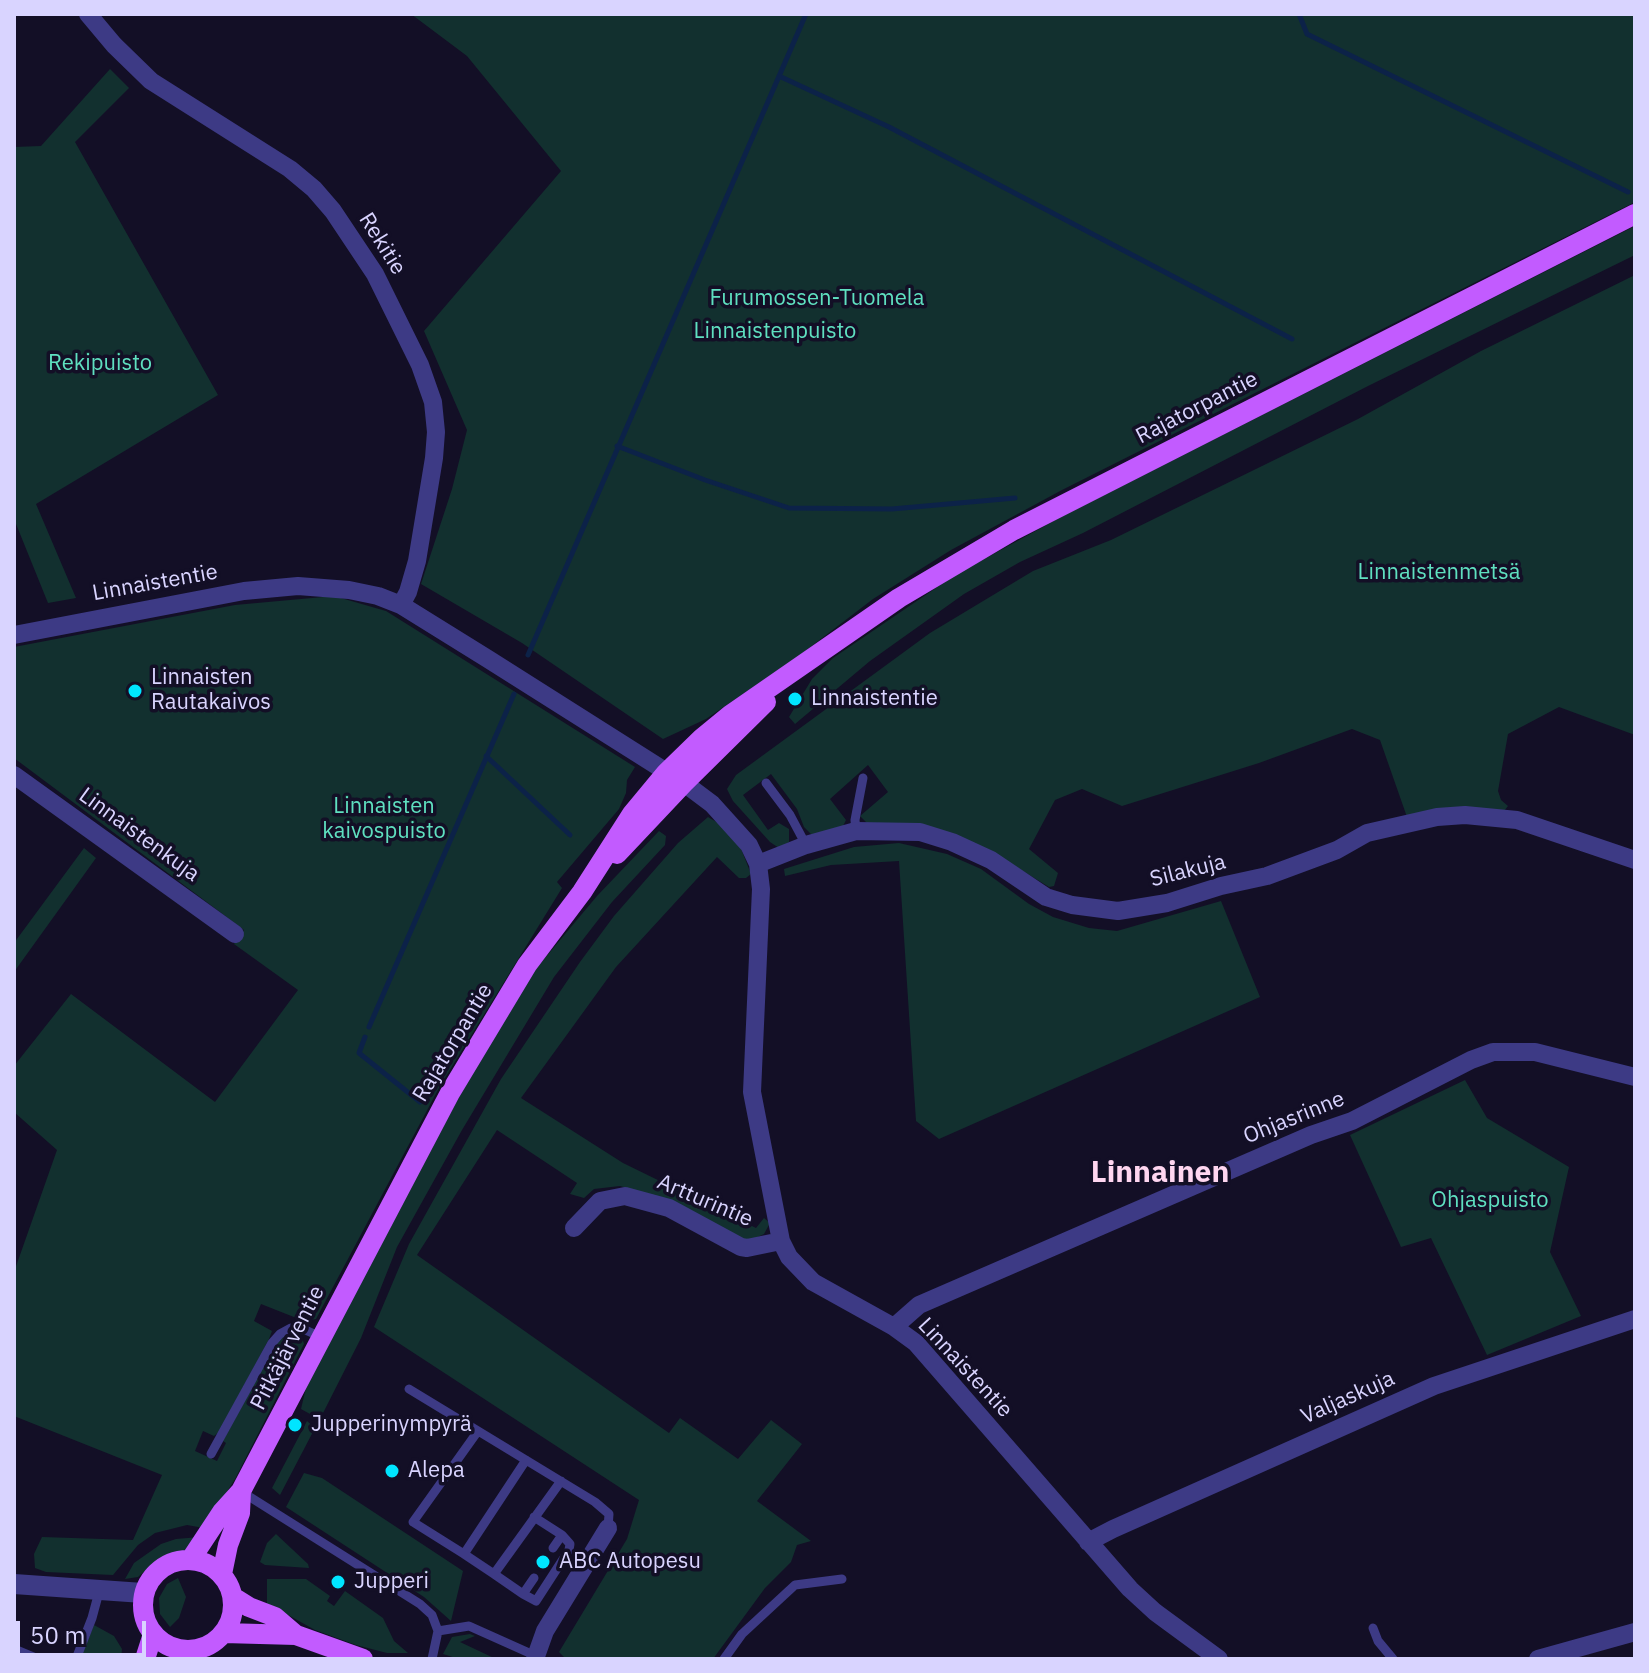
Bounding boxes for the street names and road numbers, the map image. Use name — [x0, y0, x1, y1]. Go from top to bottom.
street label: Rekitie — [353, 208, 411, 280]
street label: Rajatorpantie — [1132, 366, 1262, 450]
street label: Linnaistentie — [90, 559, 220, 607]
street label: Linnaistenkuja — [74, 782, 204, 888]
street label: Silakuja — [1147, 849, 1229, 893]
street label: Rajatorpantie — [407, 979, 499, 1107]
street label: Ohjasrinne — [1240, 1086, 1348, 1150]
street label: Artturintie — [653, 1169, 757, 1233]
street label: Pitkäjärventie — [245, 1281, 331, 1415]
street label: Linnaistentie — [912, 1313, 1018, 1423]
street label: Valjaskuja — [1297, 1366, 1399, 1430]

